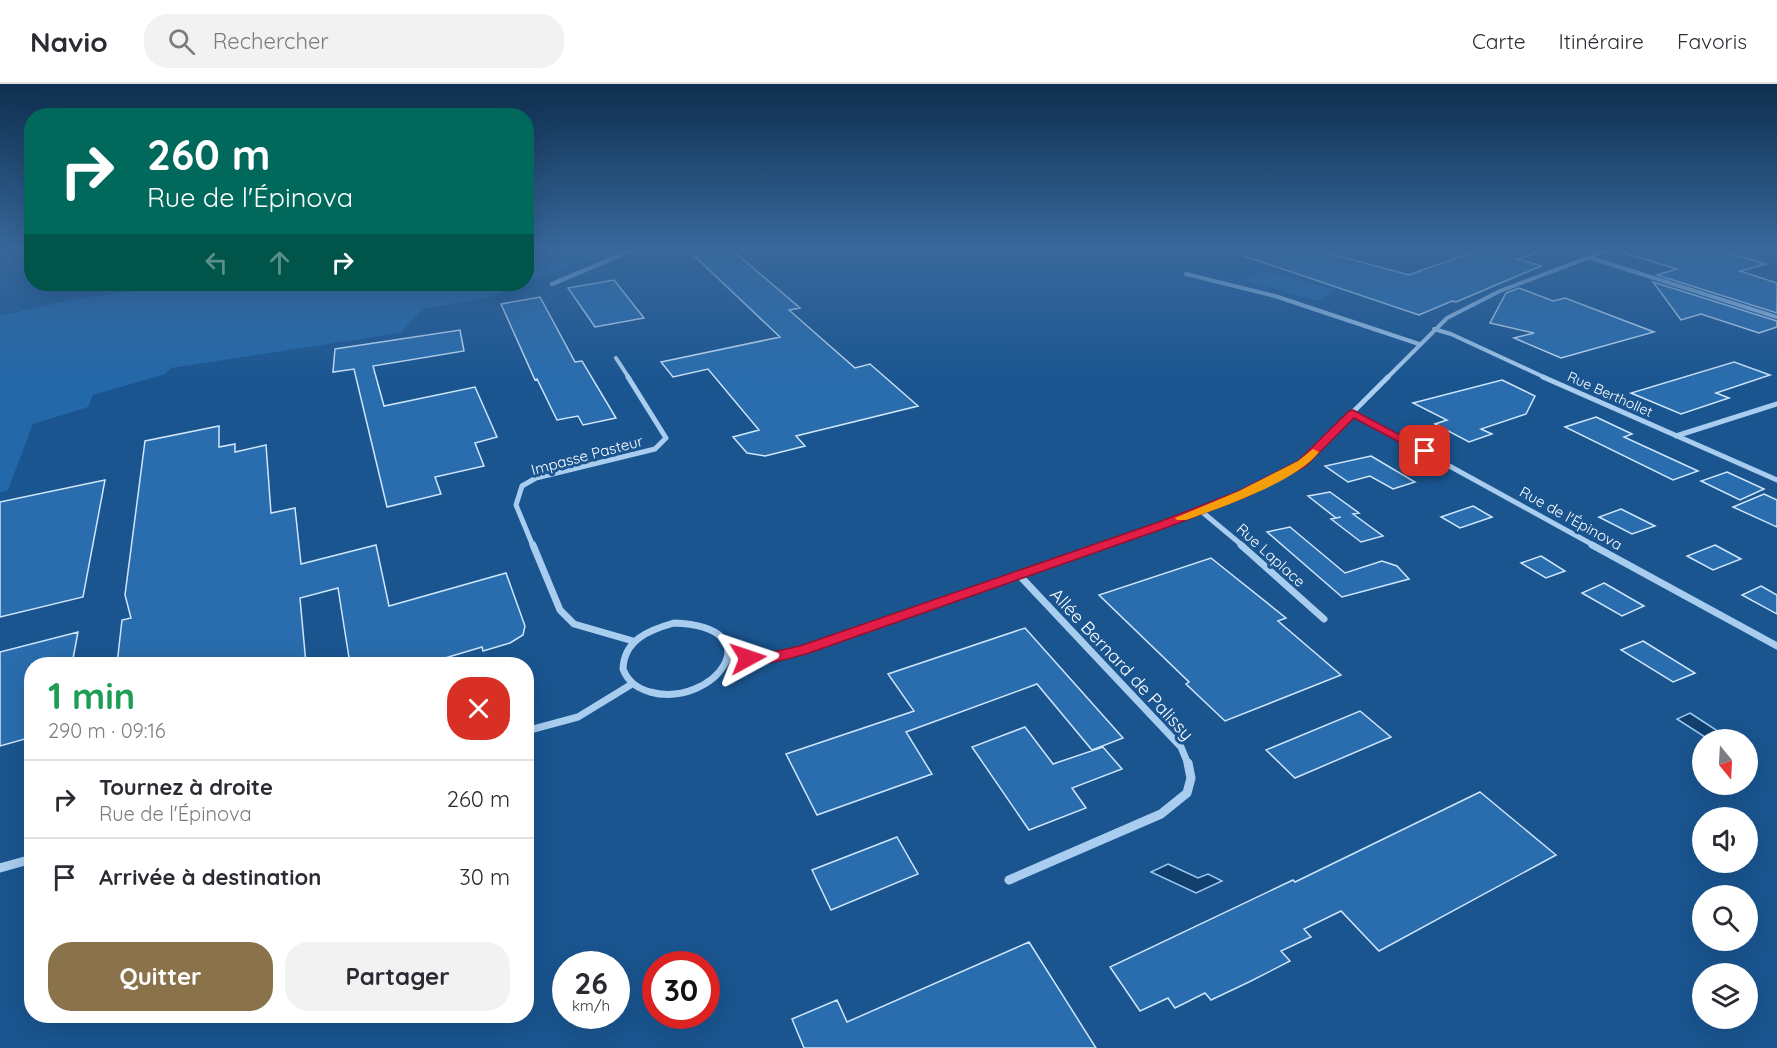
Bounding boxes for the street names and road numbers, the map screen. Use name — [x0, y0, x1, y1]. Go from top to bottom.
street label: Rue Berthollet — [1565, 367, 1656, 421]
street label: Impasse Pasteur — [529, 431, 645, 479]
street label: Rue de l'Épinova — [1516, 482, 1626, 554]
street label: Rue Laplace — [1233, 519, 1309, 591]
street label: Allée Bernard de Palissy — [1045, 583, 1199, 745]

